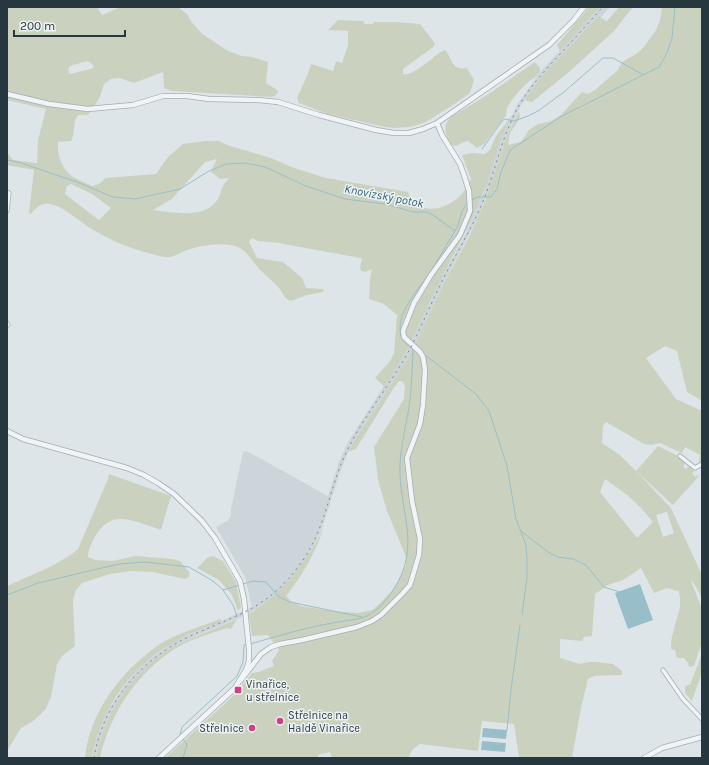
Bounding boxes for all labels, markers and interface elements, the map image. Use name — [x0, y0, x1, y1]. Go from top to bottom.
scale bar — [14, 12, 125, 38]
text: 200 m — [20, 19, 55, 33]
water label: Knovízský potok — [343, 181, 426, 211]
place label: Vinařice, u střelnice — [246, 678, 299, 704]
marker: Vinařice, u střelnice — [233, 685, 243, 695]
place label: Střelnice na Haldě Vinařice — [288, 709, 360, 735]
marker: Střelnice na Haldě Vinařice — [275, 716, 285, 726]
place label: Střelnice — [199, 722, 244, 735]
marker: Střelnice — [247, 723, 257, 733]

